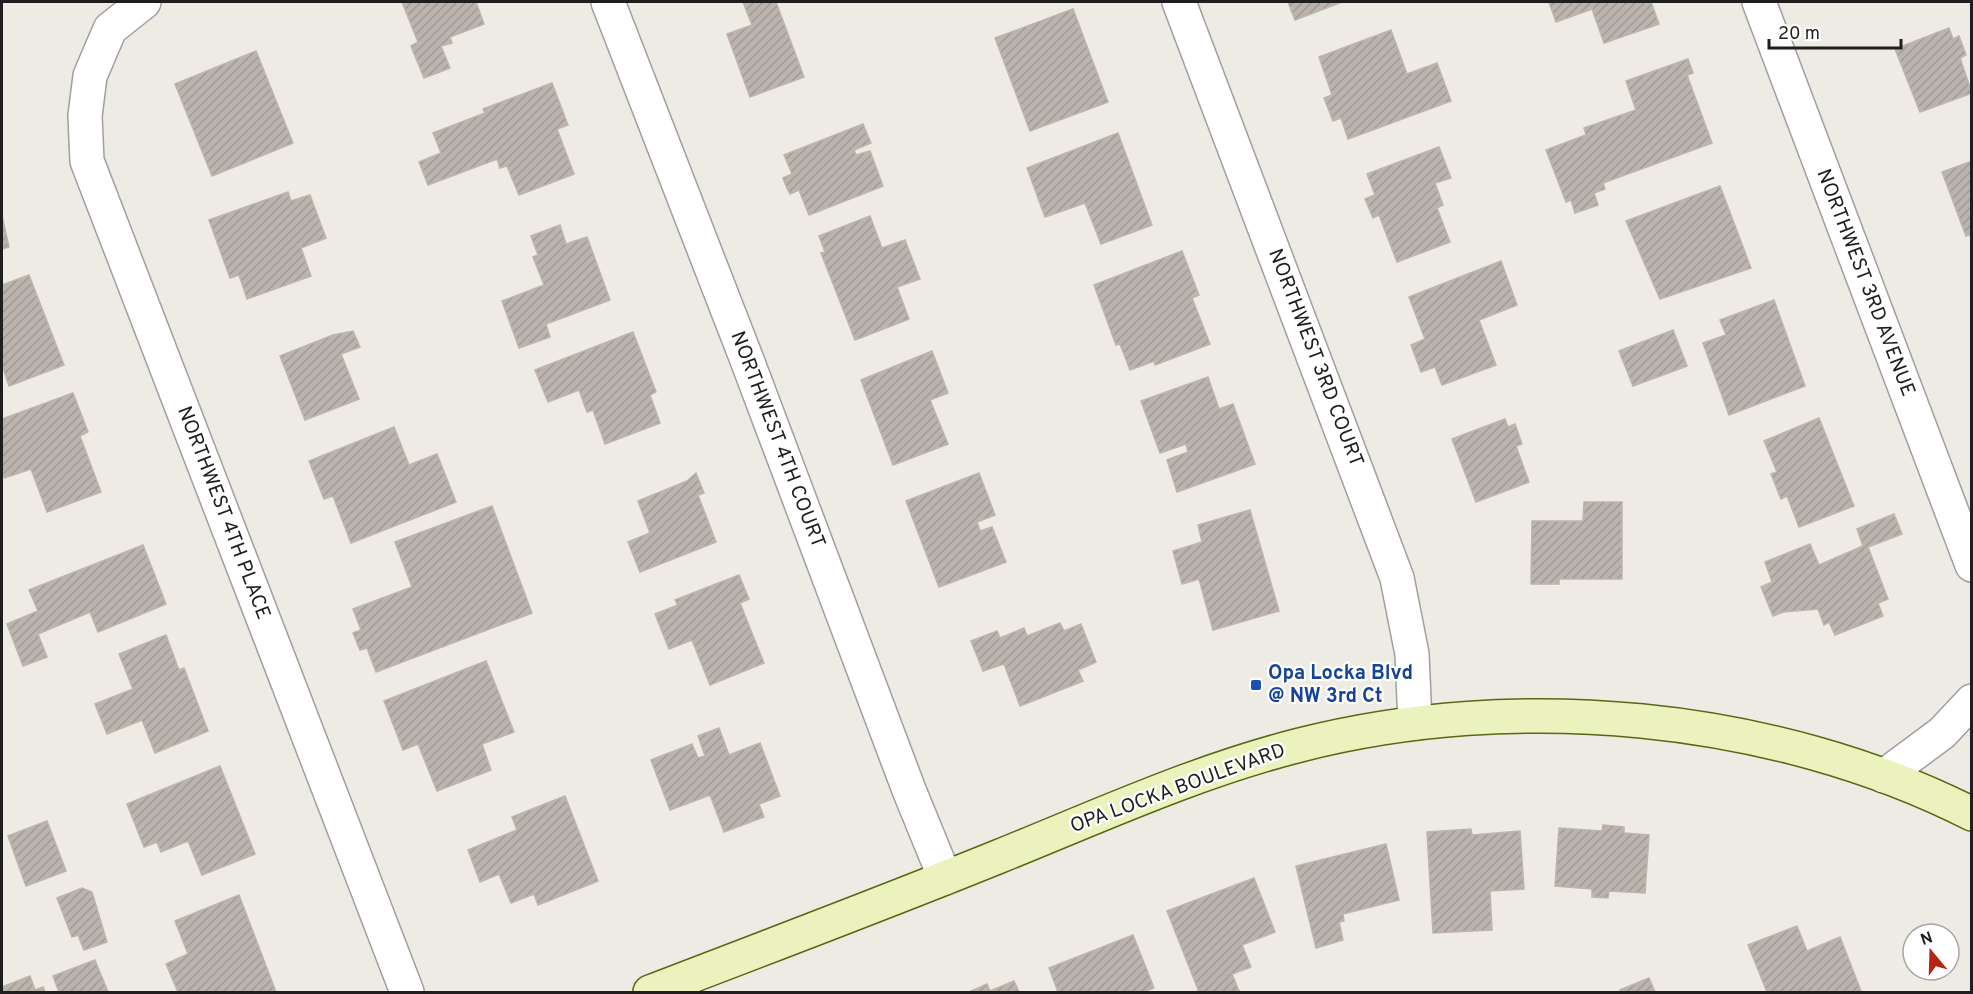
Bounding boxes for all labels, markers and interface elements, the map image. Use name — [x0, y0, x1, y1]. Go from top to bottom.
scale bar — [1769, 12, 1901, 50]
text: 20 m — [1778, 23, 1820, 46]
street label: NORTHWEST 3RD AVENUE — [1810, 166, 1920, 400]
street label: NORTHWEST 3RD COURT — [1261, 245, 1369, 471]
street label: NORTHWEST 4TH COURT — [724, 328, 830, 552]
street label: NORTHWEST 4TH PLACE — [170, 403, 276, 623]
place label: Opa Locka Blvd @ NW 3rd Ct — [1268, 661, 1413, 710]
marker: Opa Locka Blvd @ NW 3rd Ct — [1249, 678, 1263, 692]
street label: OPA LOCKA BOULEVARD — [1067, 738, 1289, 840]
north arrow — [1901, 922, 1961, 982]
text: N — [1918, 928, 1935, 951]

